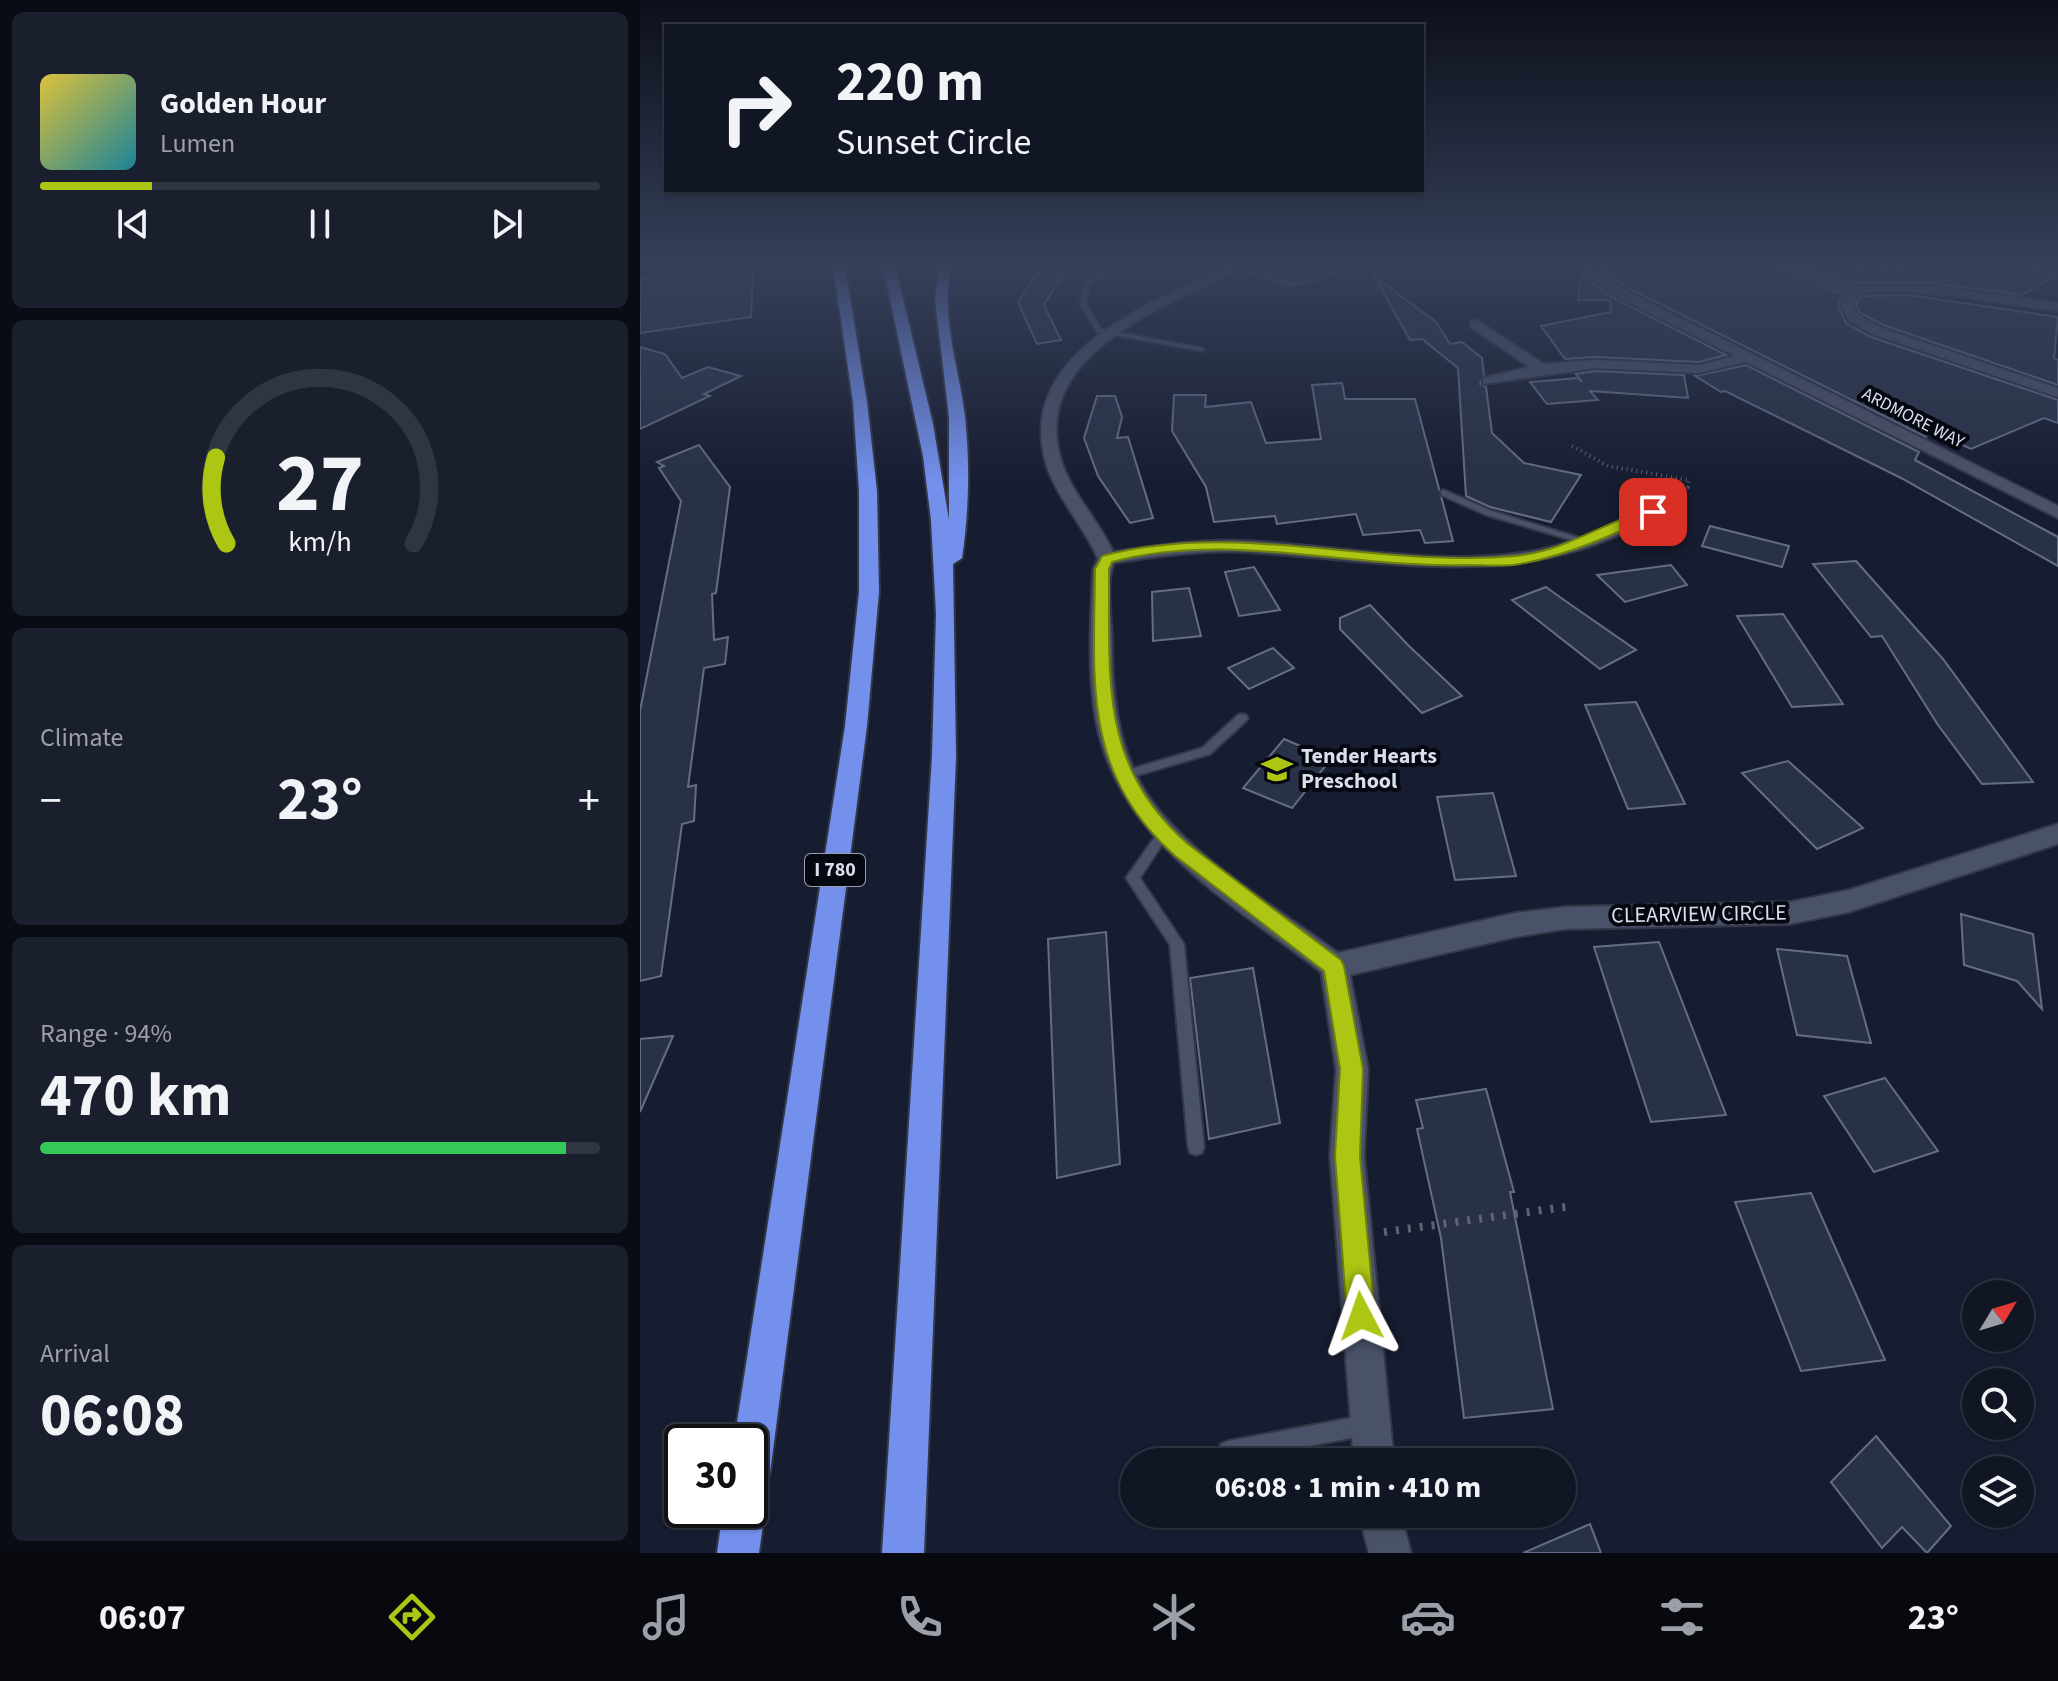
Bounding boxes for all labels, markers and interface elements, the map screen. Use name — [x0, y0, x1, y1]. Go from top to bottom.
text: 220 m — [836, 43, 984, 122]
icon: right — [704, 56, 808, 160]
text: Golden Hour — [160, 82, 326, 125]
text: Sunset Circle — [836, 117, 1031, 168]
text: Lumen — [160, 125, 235, 162]
icon: previous — [111, 202, 155, 246]
icon: pause — [298, 202, 342, 246]
icon: next — [485, 202, 529, 246]
street label: ARDMORE WAY — [1858, 382, 1969, 455]
text: 27 — [276, 425, 364, 543]
pin — [1619, 478, 1687, 546]
icon: arrive — [1631, 490, 1675, 534]
text: km/h — [288, 522, 352, 562]
text: Climate — [40, 719, 124, 756]
place label: Tender Hearts Preschool — [1301, 740, 1437, 797]
school or university icon: Tender Hearts Preschool — [1260, 752, 1294, 786]
text: 23° — [277, 758, 363, 843]
text: − — [40, 770, 62, 833]
text: + — [578, 770, 600, 833]
road number: I 780 — [805, 854, 865, 886]
street label: CLEARVIEW CIRCLE — [1611, 896, 1787, 932]
text: Range · 94% — [40, 1015, 172, 1052]
text: 470 km — [40, 1054, 231, 1139]
position arrow — [1319, 1274, 1403, 1358]
north arrow — [1962, 1280, 2034, 1352]
map controls — [1962, 1280, 2034, 1528]
text: Arrival — [40, 1335, 110, 1372]
button: search — [1962, 1368, 2034, 1440]
text: 06:08 — [40, 1374, 185, 1459]
speed limit sign: 30 — [664, 1424, 768, 1528]
button: layers — [1962, 1456, 2034, 1528]
text: 06:08 · 1 min · 410 m — [1215, 1466, 1481, 1509]
icon: directions — [384, 1589, 440, 1645]
icon: music — [638, 1589, 694, 1645]
icon: phone — [892, 1589, 948, 1645]
icon: climate — [1146, 1589, 1202, 1645]
icon: car — [1400, 1589, 1456, 1645]
icon: filters — [1654, 1589, 1710, 1645]
text: 06:07 — [99, 1592, 186, 1643]
text: 23° — [1908, 1592, 1959, 1643]

